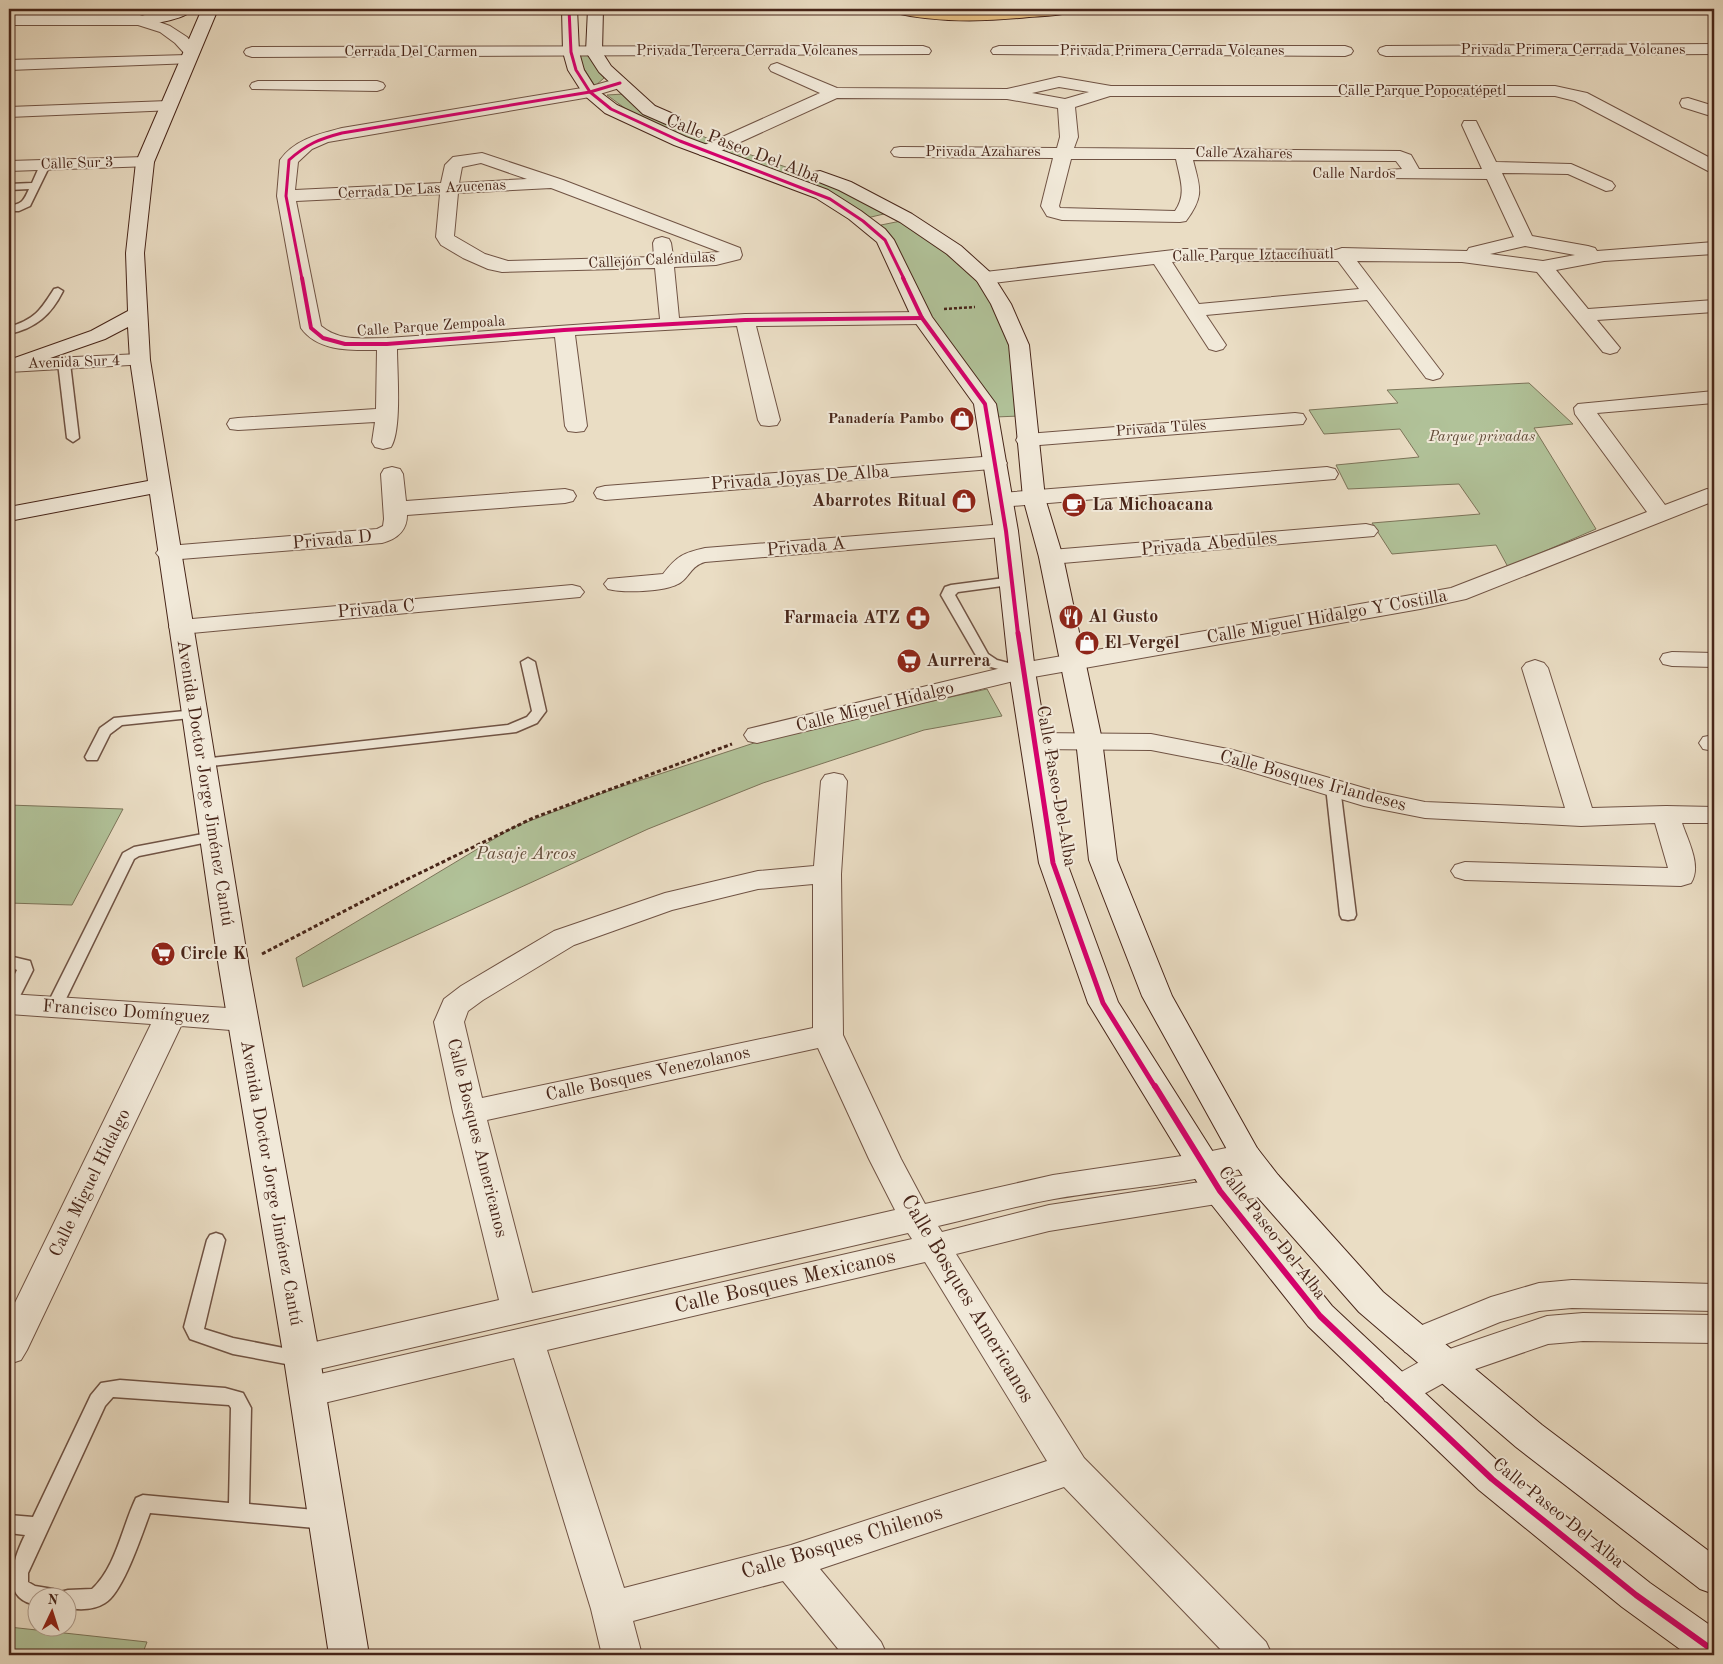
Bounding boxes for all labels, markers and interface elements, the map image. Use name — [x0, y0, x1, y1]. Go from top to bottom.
street label: Privada Primera Cerrada Volcanes — [1461, 43, 1685, 58]
street label: Privada Tercera Cerrada Volcanes — [636, 44, 858, 59]
street label: Privada Primera Cerrada Volcanes — [1060, 44, 1284, 59]
street label: Cerrada Del Carmen — [344, 45, 478, 60]
street label: Calle Parque Popocatépetl — [1338, 84, 1506, 99]
street label: Calle Paseo Del Alba — [664, 111, 823, 187]
street label: Privada Azahares — [925, 145, 1041, 160]
street label: Calle Azahares — [1195, 146, 1293, 162]
street label: Calle Sur 3 — [40, 155, 114, 173]
street label: Calle Nardos — [1312, 167, 1396, 182]
street label: Cerrada De Las Azucenas — [337, 178, 507, 202]
street label: Calle Parque Iztaccíhuatl — [1172, 247, 1334, 265]
street label: Callejón Caléndulas — [588, 250, 716, 272]
street label: Calle Parque Zempoala — [356, 314, 506, 340]
street label: Avenida Sur 4 — [27, 354, 121, 372]
shop icon: Panadería Pambo — [949, 406, 975, 432]
place label: Panadería Pambo — [828, 412, 944, 427]
street label: Privada Tules — [1115, 418, 1207, 440]
park label: Parque privadas — [1428, 430, 1535, 445]
street label: Privada Joyas De Alba — [710, 463, 890, 493]
shop icon: Abarrotes Ritual — [951, 488, 977, 514]
place label: Abarrotes Ritual — [812, 492, 946, 510]
cafe icon: La Michoacana — [1061, 492, 1087, 518]
place label: La Michoacana — [1092, 496, 1213, 514]
street label: Privada D — [292, 528, 372, 552]
street label: Privada Abedules — [1140, 529, 1278, 559]
street label: Privada A — [766, 535, 847, 559]
street label: Calle Miguel Hidalgo Y Costilla — [1205, 587, 1449, 647]
street label: Privada C — [336, 597, 416, 621]
restaurant icon: Al Gusto — [1058, 604, 1084, 630]
pharmacy icon: Farmacia ATZ — [905, 605, 931, 631]
place label: Al Gusto — [1088, 608, 1158, 626]
place label: Farmacia ATZ — [783, 609, 900, 627]
shop icon: El Vergel — [1074, 630, 1100, 656]
place label: El Vergel — [1104, 634, 1180, 652]
street label: Avenida Doctor Jorge Jiménez Cantú — [173, 639, 237, 928]
supermarket icon: Aurrera — [896, 648, 922, 674]
place label: Aurrera — [926, 652, 991, 670]
street label: Calle Miguel Hidalgo — [794, 679, 956, 735]
street label: Calle Paseo Del Alba — [1033, 704, 1079, 868]
street label: Calle Bosques Irlandeses — [1218, 747, 1408, 815]
park label: Pasaje Arcos — [475, 845, 577, 863]
supermarket icon: Circle K — [150, 941, 176, 967]
place label: Circle K — [180, 945, 247, 963]
street label: Francisco Domínguez — [42, 997, 210, 1027]
street label: Calle Bosques Americanos — [444, 1037, 511, 1240]
street label: Avenida Doctor Jorge Jiménez Cantú — [237, 1039, 305, 1328]
street label: Calle Bosques Venezolanos — [544, 1043, 752, 1104]
street label: Calle Miguel Hidalgo — [46, 1106, 134, 1260]
street label: Calle Paseo Del Alba — [1215, 1163, 1329, 1303]
street label: Calle Bosques Americanos — [897, 1191, 1037, 1407]
street label: Calle Bosques Mexicanos — [673, 1246, 897, 1318]
street label: Calle Paseo Del Alba — [1489, 1455, 1627, 1571]
street label: Calle Bosques Chilenos — [739, 1502, 945, 1584]
north arrow — [28, 1586, 78, 1636]
text: N — [47, 1593, 59, 1607]

